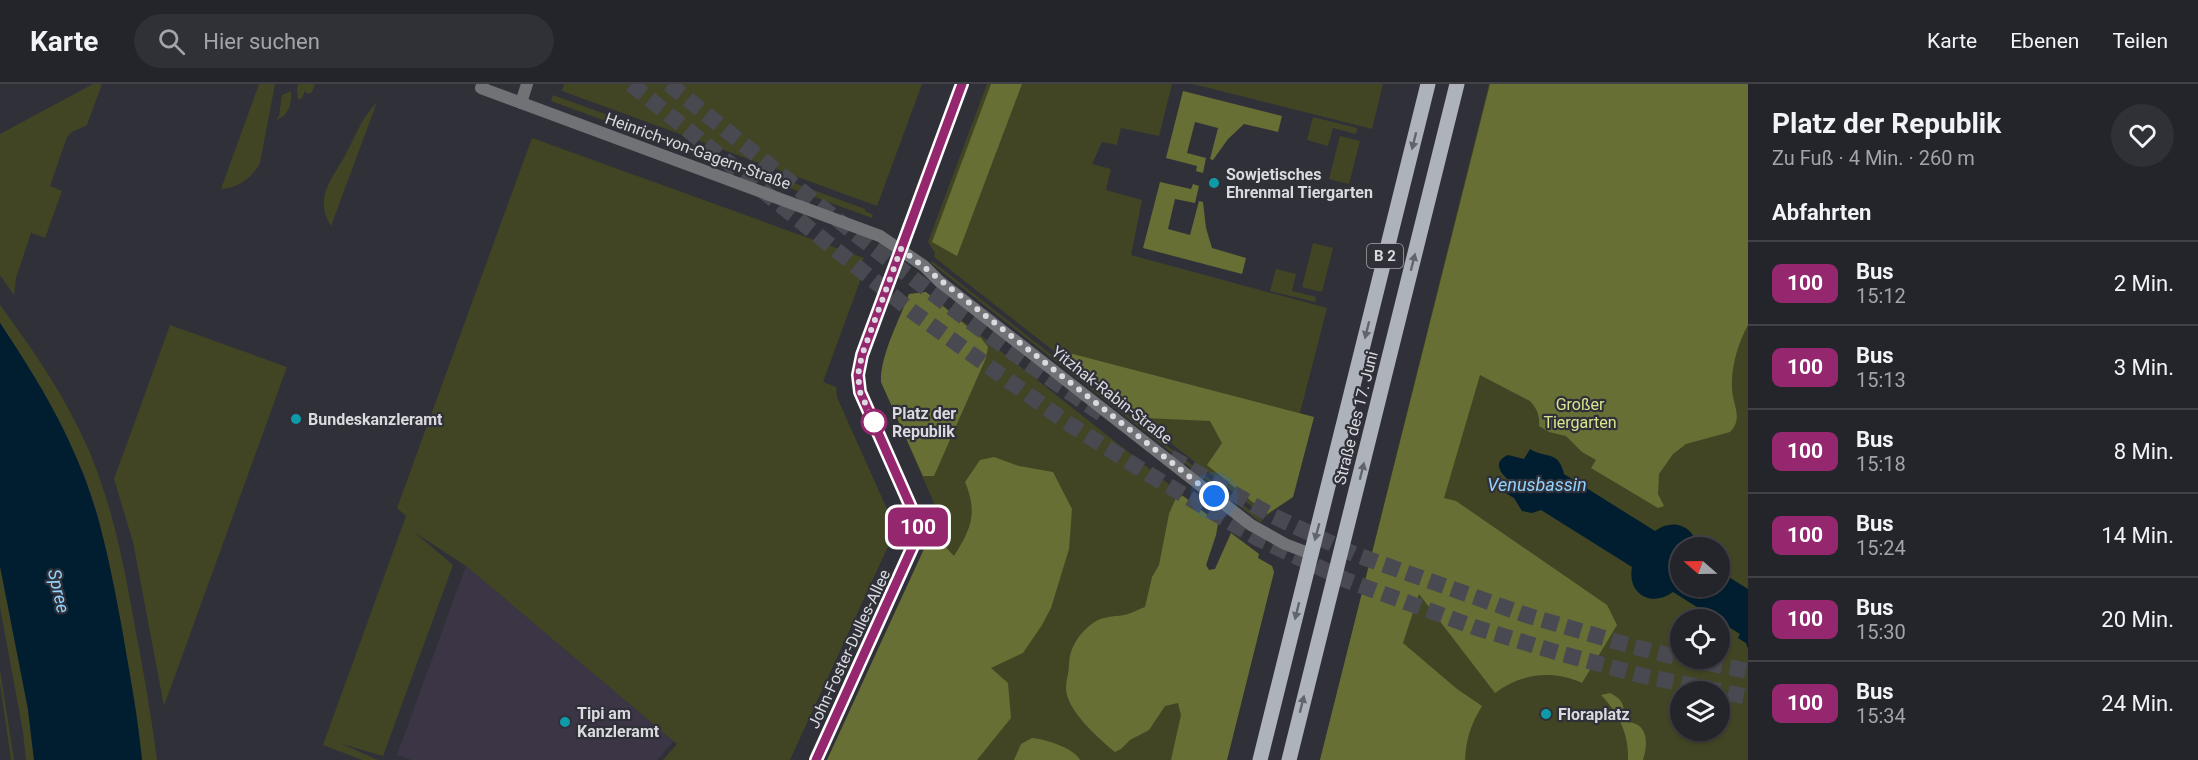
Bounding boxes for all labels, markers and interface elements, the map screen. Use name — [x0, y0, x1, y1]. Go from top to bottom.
search box — [134, 14, 554, 68]
text: Karte — [30, 25, 98, 58]
icon: search — [155, 25, 188, 58]
text: Hier suchen — [203, 29, 320, 54]
text: Karte — [1927, 29, 1977, 53]
text: Ebenen — [2010, 29, 2079, 53]
text: Teilen — [2112, 29, 2168, 53]
button: heart — [2111, 104, 2174, 167]
text: Platz der Republik — [1772, 107, 2001, 140]
street label: Heinrich-von-Gagern-Straße — [603, 109, 793, 193]
one-way arrow — [1409, 132, 1419, 150]
text: Zu Fuß · 4 Min. · 260 m — [1772, 146, 1975, 170]
place label: Sowjetisches Ehrenmal Tiergarten — [1226, 165, 1373, 202]
marker: Sowjetisches Ehrenmal Tiergarten — [1207, 176, 1221, 190]
text: Abfahrten — [1772, 200, 1871, 225]
road number: B 2 — [1367, 244, 1403, 268]
one-way arrow — [1409, 252, 1418, 270]
text: Bus — [1856, 259, 1894, 284]
text: 100 — [1787, 271, 1823, 295]
text: 2 Min. — [2114, 271, 2174, 296]
text: 15:12 — [1856, 284, 1906, 308]
one-way arrow — [1361, 321, 1371, 339]
street label: Yitzhak-Rabin-Straße — [1048, 342, 1176, 448]
text: Bus — [1856, 343, 1894, 368]
street label: Straße des 17. Juni — [1330, 349, 1382, 487]
text: 100 — [1787, 355, 1823, 379]
text: 3 Min. — [2114, 355, 2174, 380]
text: 15:13 — [1856, 368, 1906, 392]
park label: Großer Tiergarten — [1543, 395, 1617, 432]
place label: Platz der Republik — [892, 404, 956, 441]
marker: Platz der Republik — [861, 409, 887, 435]
place label: Bundeskanzleramt — [308, 410, 443, 429]
marker: Bundeskanzleramt — [289, 412, 303, 426]
text: Bus — [1856, 427, 1894, 452]
text: 100 — [1787, 439, 1823, 463]
text: 8 Min. — [2114, 439, 2174, 464]
text: 15:18 — [1856, 452, 1906, 476]
one-way arrow — [1357, 461, 1367, 480]
water label: Venusbassin — [1487, 474, 1587, 495]
your location — [1199, 481, 1229, 511]
line badge: 100 — [884, 508, 952, 546]
text: Bus — [1856, 511, 1894, 536]
text: 100 — [900, 515, 936, 539]
one-way arrow — [1312, 523, 1321, 541]
text: 100 — [1787, 523, 1823, 547]
text: 14 Min. — [2101, 523, 2174, 548]
text: 15:24 — [1856, 536, 1906, 560]
north arrow — [1670, 537, 1730, 597]
map controls — [1670, 537, 1730, 741]
water label: Spree — [44, 567, 74, 615]
street label: John-Foster-Dulles-Allee — [804, 567, 894, 731]
text: Bus — [1856, 595, 1894, 620]
one-way arrow — [1292, 602, 1302, 620]
text: 100 — [1787, 607, 1823, 631]
text: 20 Min. — [2101, 607, 2174, 632]
button: locate — [1670, 609, 1730, 669]
text: 15:30 — [1856, 620, 1906, 644]
text: Bus — [1856, 679, 1894, 704]
button: layers — [1670, 681, 1730, 741]
text: 100 — [1787, 691, 1823, 715]
text: 24 Min. — [2101, 691, 2174, 716]
one-way arrow — [1298, 694, 1308, 713]
place label: Tipi am Kanzleramt — [577, 704, 660, 741]
text: 15:34 — [1856, 704, 1906, 728]
place label: Floraplatz — [1558, 705, 1630, 724]
marker: Floraplatz — [1539, 707, 1553, 721]
marker: Tipi am Kanzleramt — [558, 715, 572, 729]

